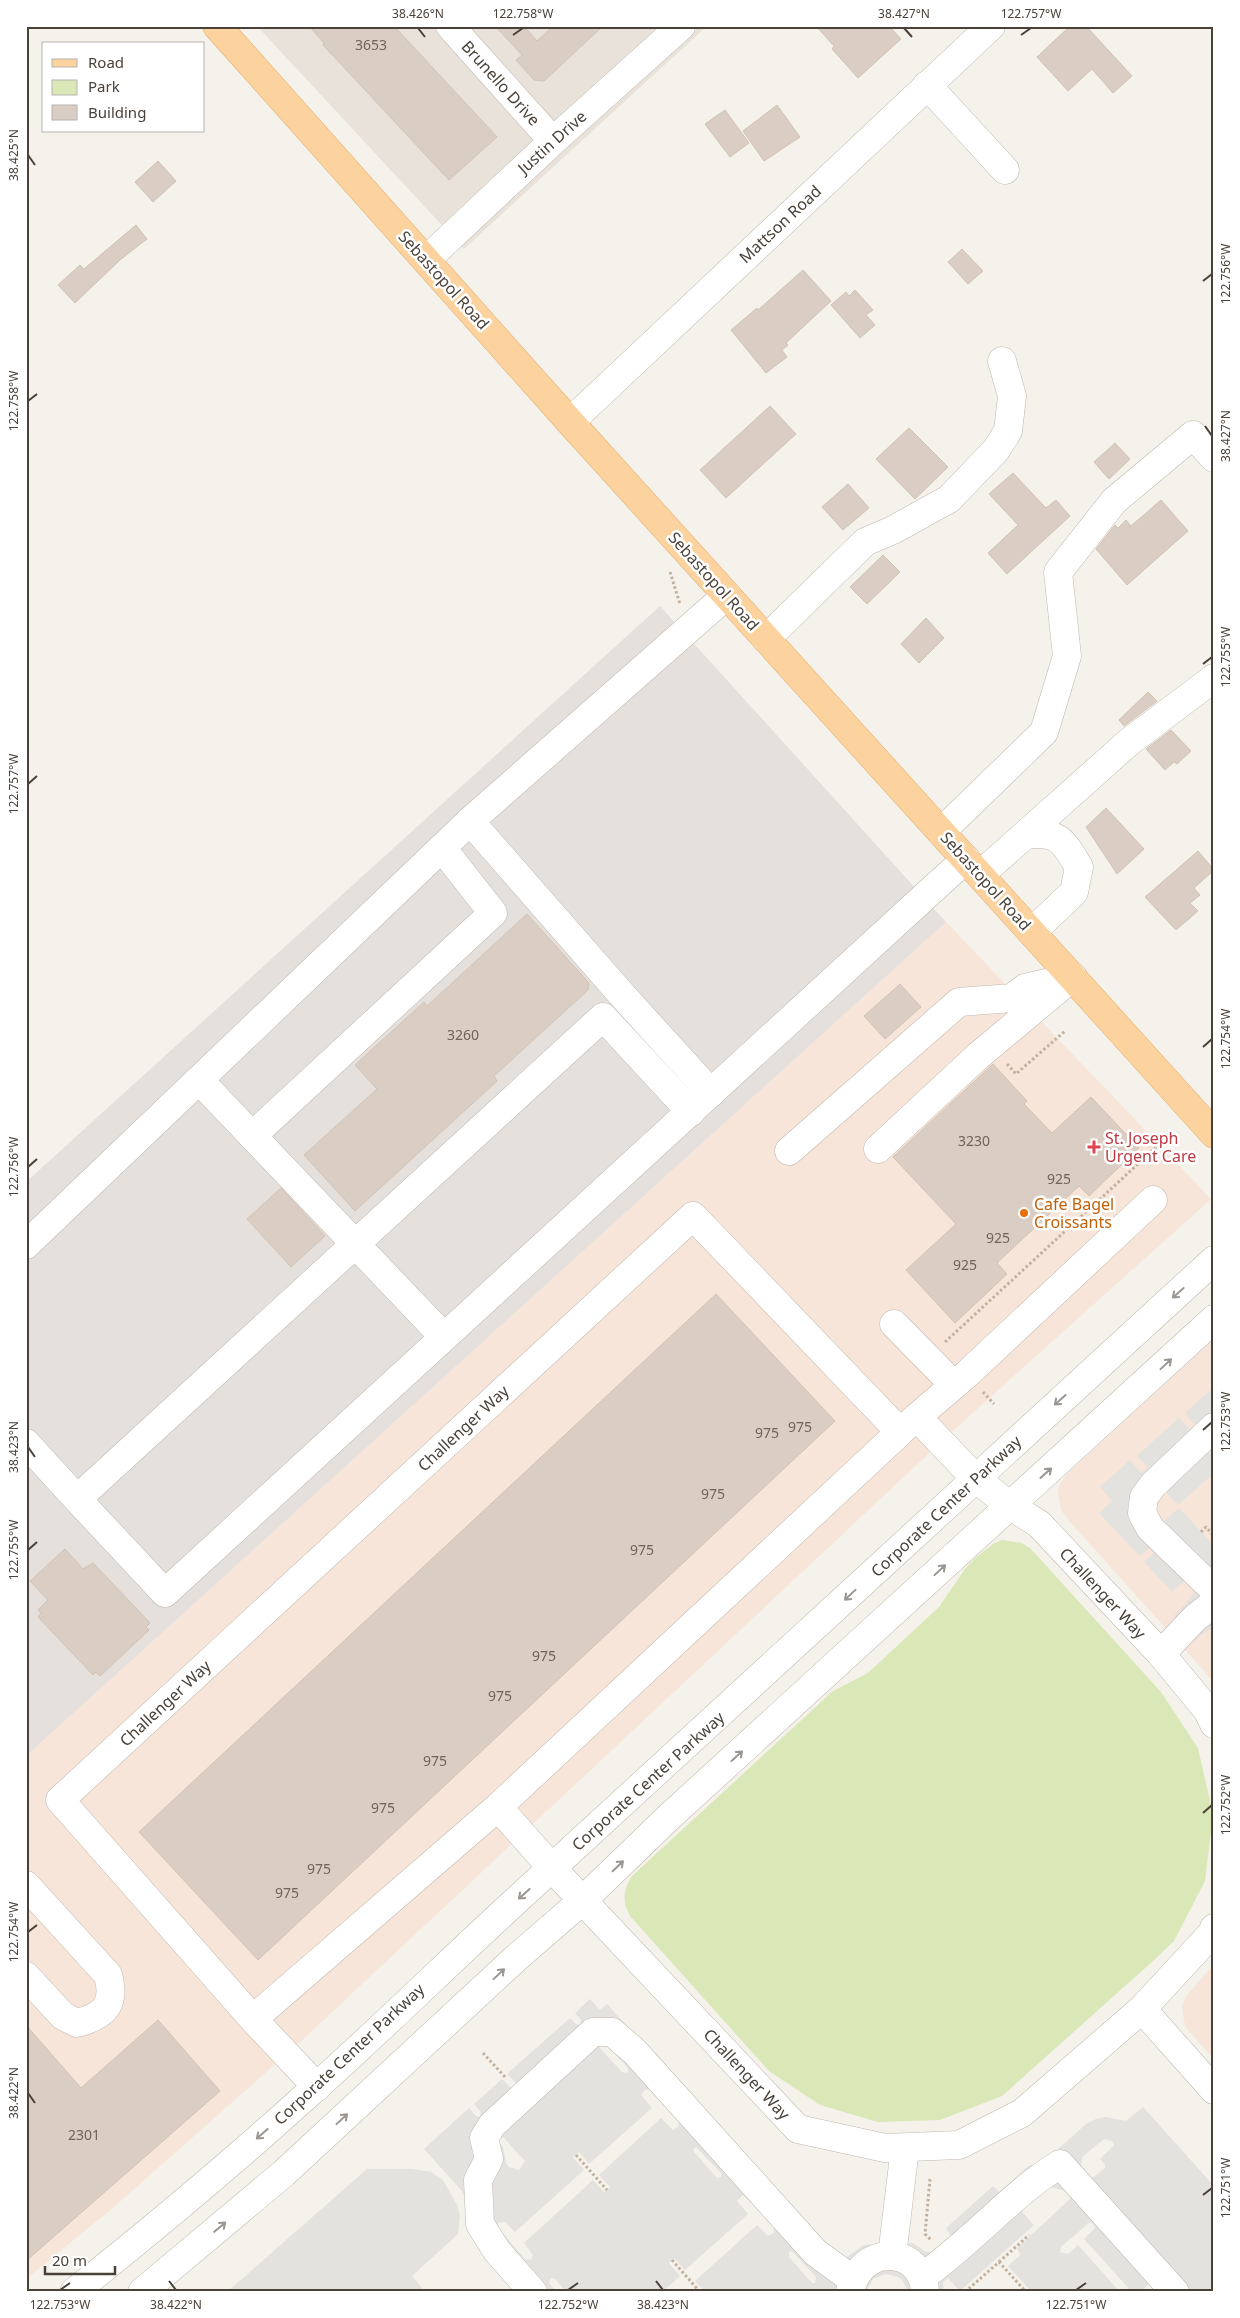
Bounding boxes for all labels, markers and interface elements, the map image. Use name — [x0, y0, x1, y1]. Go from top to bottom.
text: 38.426°N — [392, 5, 444, 22]
text: 122.758°W — [493, 5, 553, 22]
text: 38.427°N — [878, 5, 930, 22]
text: 122.757°W — [1001, 5, 1061, 22]
house number: 3653 — [355, 35, 387, 54]
street label: Brunello Drive — [457, 36, 545, 130]
legend — [42, 42, 205, 132]
text: Road — [88, 52, 124, 72]
text: Park — [88, 76, 120, 96]
text: Building — [88, 102, 146, 122]
street label: Justin Drive — [511, 105, 591, 180]
text: 38.425°N — [5, 129, 22, 181]
street label: Mattson Road — [734, 180, 826, 268]
street label: Sebastopol Road — [394, 226, 494, 334]
text: 122.756°W — [1217, 244, 1234, 304]
text: 122.758°W — [5, 371, 22, 431]
text: 38.427°N — [1217, 410, 1234, 462]
street label: Sebastopol Road — [664, 527, 764, 635]
text: 122.755°W — [1217, 627, 1234, 687]
text: 122.757°W — [5, 754, 22, 814]
street label: Sebastopol Road — [936, 827, 1036, 935]
text: 122.754°W — [1217, 1009, 1234, 1069]
house number: 3260 — [447, 1025, 479, 1044]
place label: St. Joseph Urgent Care — [1105, 1127, 1196, 1167]
house number: 3230 — [958, 1131, 990, 1150]
text: 122.756°W — [5, 1137, 22, 1197]
marker: St. Joseph Urgent Care — [1087, 1140, 1101, 1154]
house number: 925 — [1047, 1169, 1071, 1188]
place label: Cafe Bagel Croissants — [1034, 1193, 1114, 1233]
marker: Cafe Bagel Croissants — [1018, 1207, 1030, 1219]
house number: 925 — [986, 1228, 1010, 1247]
house number: 925 — [953, 1255, 977, 1274]
one-way arrow — [1171, 1287, 1184, 1299]
one-way arrow — [1160, 1358, 1172, 1370]
street label: Challenger Way — [413, 1379, 514, 1476]
text: 122.753°W — [1217, 1392, 1234, 1452]
one-way arrow — [1054, 1394, 1067, 1406]
house number: 975 — [788, 1417, 812, 1436]
text: 38.423°N — [5, 1421, 22, 1473]
house number: 975 — [755, 1423, 779, 1442]
street label: Corporate Center Parkway — [866, 1430, 1027, 1582]
one-way arrow — [1039, 1467, 1052, 1479]
house number: 975 — [701, 1484, 725, 1503]
text: 122.755°W — [5, 1520, 22, 1580]
house number: 975 — [630, 1540, 654, 1559]
street label: Challenger Way — [1055, 1543, 1152, 1644]
one-way arrow — [934, 1564, 947, 1576]
one-way arrow — [843, 1589, 856, 1601]
house number: 975 — [532, 1646, 556, 1665]
street label: Challenger Way — [115, 1654, 216, 1751]
house number: 975 — [488, 1686, 512, 1705]
street label: Corporate Center Parkway — [567, 1706, 730, 1856]
one-way arrow — [731, 1750, 744, 1762]
house number: 975 — [423, 1751, 447, 1770]
text: 122.752°W — [1217, 1775, 1234, 1835]
house number: 975 — [371, 1798, 395, 1817]
house number: 975 — [307, 1859, 331, 1878]
one-way arrow — [612, 1860, 624, 1872]
house number: 975 — [275, 1883, 299, 1902]
one-way arrow — [517, 1888, 530, 1900]
text: 122.754°W — [5, 1902, 22, 1962]
one-way arrow — [493, 1968, 506, 1980]
street label: Corporate Center Parkway — [269, 1978, 430, 2130]
street label: Challenger Way — [699, 2024, 796, 2125]
text: 38.422°N — [5, 2067, 22, 2119]
one-way arrow — [336, 2114, 349, 2125]
house number: 2301 — [68, 2125, 100, 2144]
one-way arrow — [256, 2128, 269, 2140]
text: 122.751°W — [1217, 2158, 1234, 2218]
one-way arrow — [213, 2221, 226, 2232]
scale bar — [45, 2243, 115, 2275]
text: 20 m — [52, 2250, 87, 2270]
text: 122.753°W — [30, 2296, 90, 2313]
text: 38.422°N — [150, 2296, 202, 2313]
text: 122.752°W — [538, 2296, 598, 2313]
text: 38.423°N — [637, 2296, 689, 2313]
text: 122.751°W — [1046, 2296, 1106, 2313]

